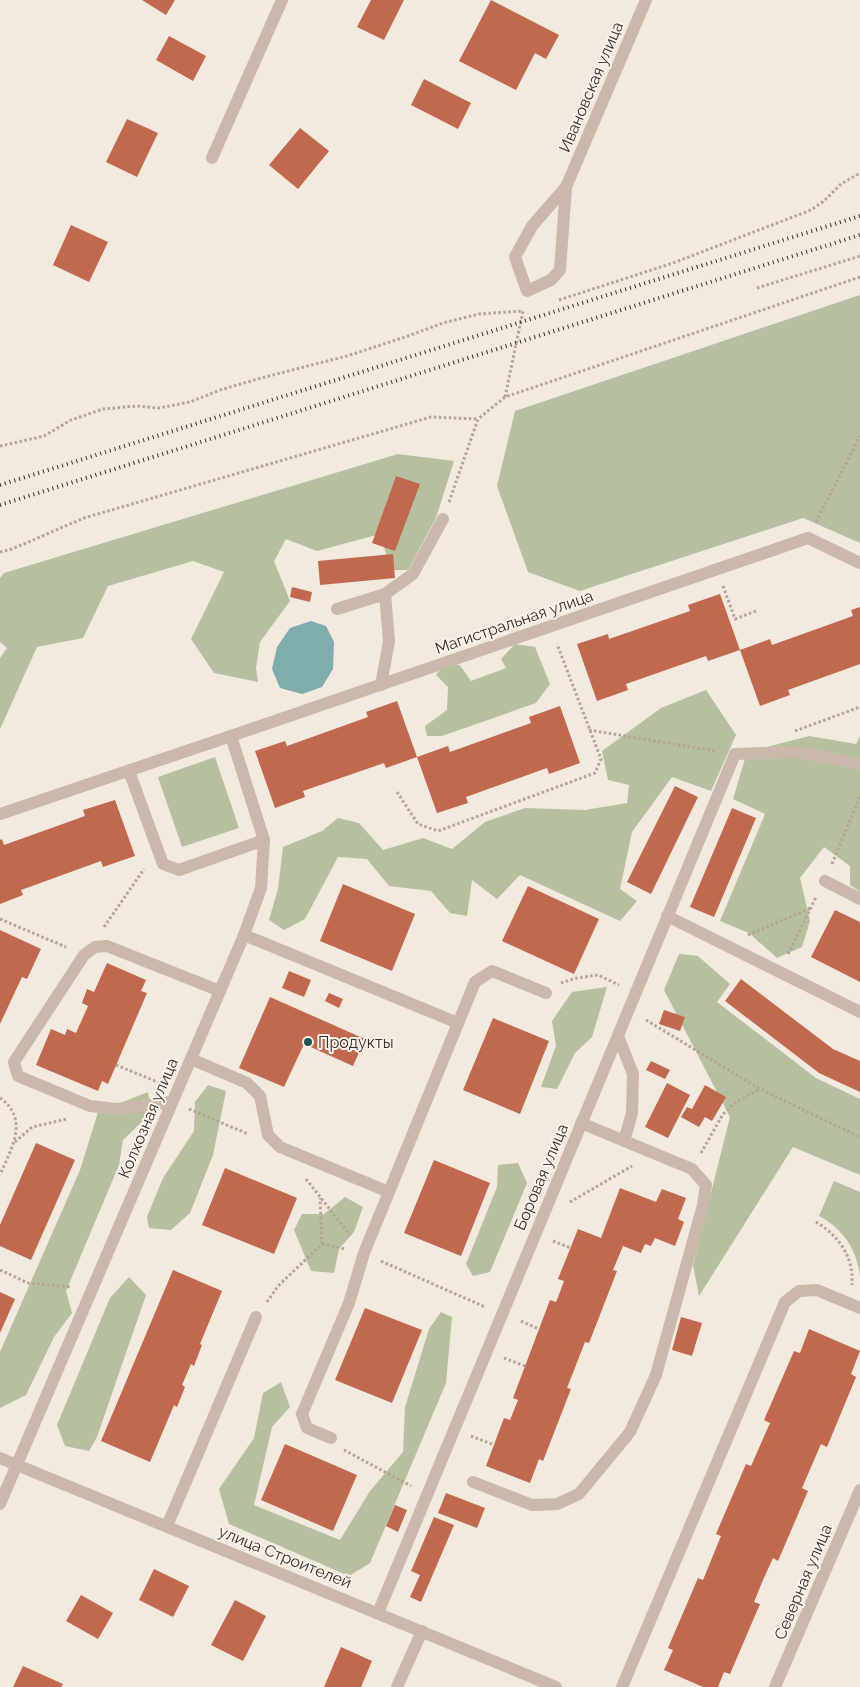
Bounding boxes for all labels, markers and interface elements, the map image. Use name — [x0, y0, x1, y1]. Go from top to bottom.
street label: Ивановская улица — [555, 19, 627, 155]
street label: Магистральная улица — [433, 586, 595, 658]
place label: Продукты — [318, 1033, 394, 1052]
marker: Продукты — [302, 1036, 314, 1048]
street label: Колхозная улица — [114, 1055, 182, 1181]
street label: Боровая улица — [510, 1121, 572, 1233]
street label: Северная улица — [770, 1521, 836, 1643]
street label: улица Строителей — [216, 1522, 354, 1592]

